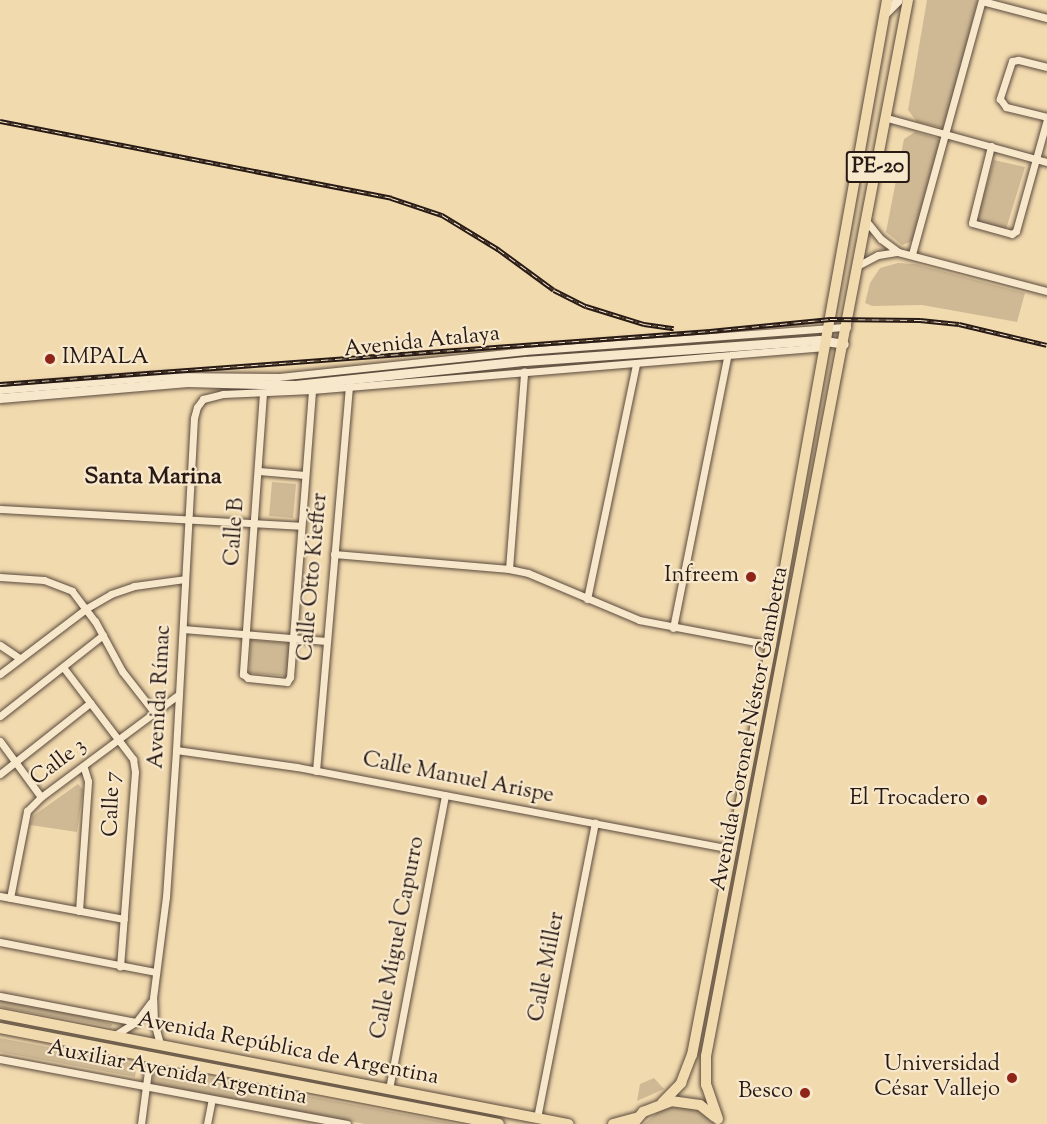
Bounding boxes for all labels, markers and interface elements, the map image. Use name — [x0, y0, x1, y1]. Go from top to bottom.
road number: PE-20 — [845, 149, 911, 185]
street label: Avenida Atalaya — [343, 322, 501, 364]
place label: IMPALA — [62, 346, 149, 372]
marker: IMPALA — [43, 352, 57, 366]
district label: Santa Marina — [84, 464, 222, 492]
street label: Calle Otto Kieffer — [293, 492, 335, 662]
street label: Calle B — [220, 497, 252, 567]
place label: Infreem — [664, 564, 739, 590]
street label: Avenida Coronel Néstor Gambetta — [707, 565, 795, 893]
marker: Infreem — [744, 570, 758, 584]
street label: Avenida Rímac — [144, 624, 178, 770]
street label: Calle 3 — [26, 733, 92, 793]
street label: Calle Manuel Arispe — [360, 747, 556, 811]
street label: Calle 7 — [99, 771, 127, 837]
place label: El Trocadero — [850, 787, 970, 813]
marker: El Trocadero — [975, 793, 989, 807]
street label: Calle Miguel Capurro — [366, 834, 432, 1042]
street label: Calle Miller — [524, 910, 572, 1024]
street label: Avenida República de Argentina — [135, 1008, 441, 1092]
street label: Auxiliar Avenida Argentina — [45, 1036, 309, 1112]
place label: Universidad César Vallejo — [874, 1052, 1000, 1104]
marker: Universidad César Vallejo — [1005, 1071, 1019, 1085]
place label: Besco — [738, 1080, 793, 1106]
marker: Besco — [798, 1086, 812, 1100]

